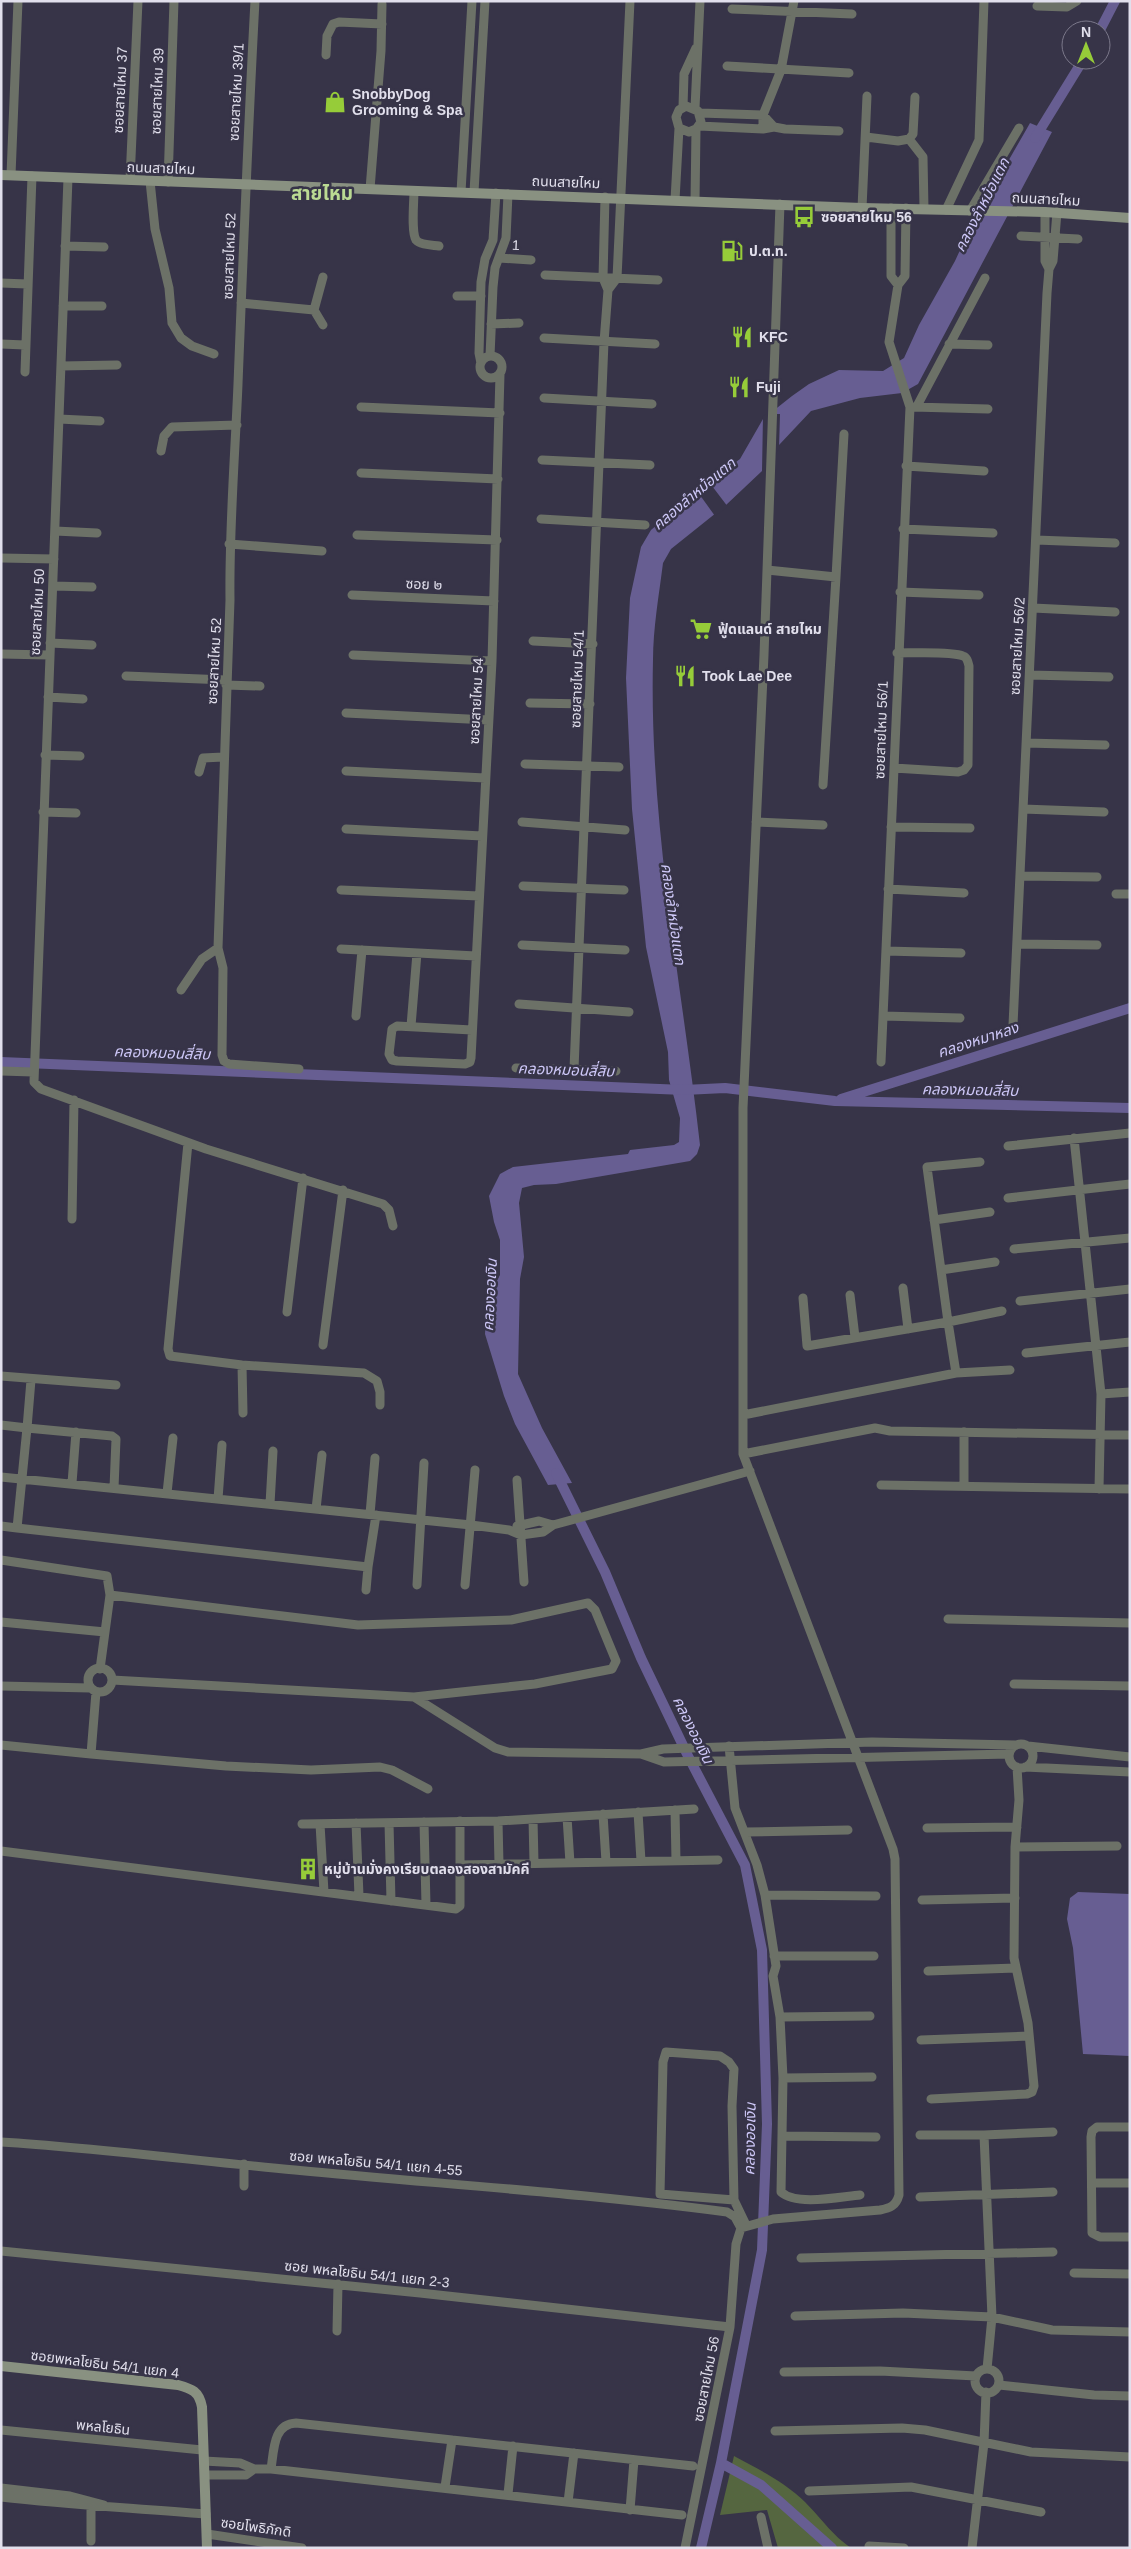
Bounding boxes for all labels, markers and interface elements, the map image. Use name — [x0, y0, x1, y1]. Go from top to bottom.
north arrow — [1061, 20, 1111, 70]
text: N — [1081, 24, 1091, 40]
street label: ซอยสายไหม 39/1 — [225, 42, 247, 142]
street label: ซอยสายไหม 37 — [110, 46, 130, 134]
street label: ซอยสายไหม 39 — [147, 47, 167, 135]
place label: SnobbyDog Grooming & Spa — [352, 86, 463, 118]
shop icon: SnobbyDog Grooming & Spa — [322, 89, 348, 115]
water label: คลองลำหม้อแตก — [951, 154, 1013, 254]
street label: ถนนสายไหม — [126, 159, 196, 177]
street label: ถนนสายไหม — [531, 173, 601, 191]
district label: สายไหม — [291, 183, 353, 204]
street label: ถนนสายไหม — [1011, 189, 1081, 209]
bus stop icon: ซอยสายไหม 56 — [791, 204, 817, 230]
place label: ซอยสายไหม 56 — [821, 209, 912, 225]
street label: ซอยสายไหม 52 — [219, 212, 239, 300]
street label: 1 — [512, 237, 521, 253]
fuel station icon: ป.ต.ท. — [719, 238, 745, 264]
place label: ป.ต.ท. — [749, 243, 788, 259]
restaurant icon: KFC — [729, 324, 755, 350]
place label: KFC — [759, 329, 788, 345]
restaurant icon: Fuji — [726, 374, 752, 400]
place label: Fuji — [756, 379, 781, 395]
water label: คลองลำหม้อแตก — [649, 453, 739, 533]
street label: ซอยสายไหม 50 — [27, 568, 47, 656]
street label: ซอย ๒ — [405, 575, 443, 593]
street label: ซอยสายไหม 56/2 — [1006, 596, 1028, 696]
supermarket icon: ฟู้ดแลนด์ สายไหม — [688, 616, 714, 642]
street label: ซอยสายไหม 52 — [204, 617, 224, 705]
place label: ฟู้ดแลนด์ สายไหม — [718, 621, 822, 639]
street label: ซอยสายไหม 54/1 — [567, 629, 587, 728]
street label: ซอยสายไหม 54 — [466, 657, 486, 745]
restaurant icon: Took Lae Dee — [672, 663, 698, 689]
place label: Took Lae Dee — [702, 668, 792, 684]
street label: ซอยสายไหม 56/1 — [871, 680, 891, 779]
water label: คลองลำหม้อแตก — [658, 862, 689, 967]
water label: คลองหมาหลง — [935, 1018, 1021, 1061]
water label: คลองหมอนสี่สิบ — [114, 1040, 212, 1063]
water label: คลองหมอนสี่สิบ — [518, 1057, 616, 1080]
water label: คลองหมอนสี่สิบ — [922, 1078, 1019, 1099]
water label: คลองออเงิน — [479, 1257, 500, 1332]
water label: คลองออเงิน — [670, 1693, 717, 1767]
building icon: หมู่บ้านมั่งคงเรียบตลองสองสามัคคี — [295, 1856, 321, 1882]
place label: หมู่บ้านมั่งคงเรียบตลองสองสามัคคี — [324, 1859, 530, 1879]
water label: คลองออเงิน — [740, 2102, 759, 2176]
street label: ซอย พหลโยธิน 54/1 แยก 4-55 — [289, 2147, 463, 2179]
street label: ซอย พหลโยธิน 54/1 แยก 2-3 — [284, 2257, 450, 2291]
street label: ซอยสายไหม 56 — [690, 2335, 722, 2423]
street label: ซอยพหลโยธิน 54/1 แยก 4 — [30, 2347, 180, 2381]
street label: พหลโยธิน — [75, 2416, 131, 2438]
street label: ซอยโพธิภักดิ — [220, 2514, 292, 2540]

